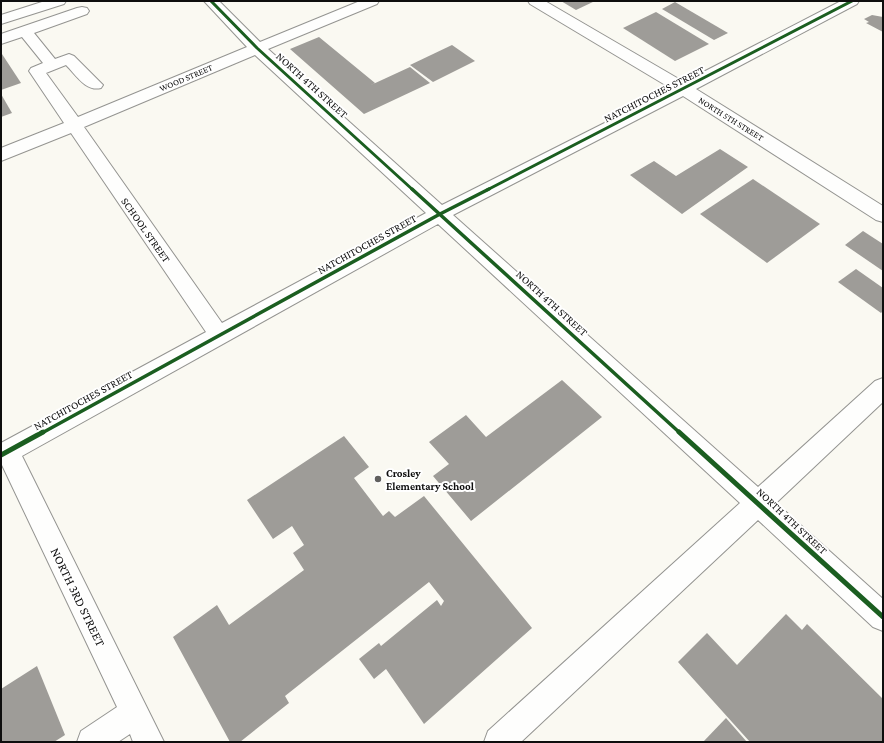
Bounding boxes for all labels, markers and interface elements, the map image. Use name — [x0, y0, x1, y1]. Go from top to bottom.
street label: NORTH 4TH STREET — [274, 50, 350, 120]
street label: WOOD STREET — [158, 62, 214, 94]
street label: NATCHITOCHES STREET — [602, 63, 706, 125]
street label: NORTH 5TH STREET — [697, 95, 765, 143]
street label: SCHOOL STREET — [119, 195, 173, 265]
street label: NATCHITOCHES STREET — [315, 212, 419, 276]
street label: NORTH 4TH STREET — [514, 268, 590, 338]
street label: NATCHITOCHES STREET — [31, 368, 135, 432]
place label: Crosley Elementary School — [386, 467, 475, 492]
marker: Crosley Elementary School — [373, 474, 383, 484]
street label: NORTH 4TH STREET — [754, 485, 830, 557]
street label: NORTH 3RD STREET — [48, 545, 108, 649]

